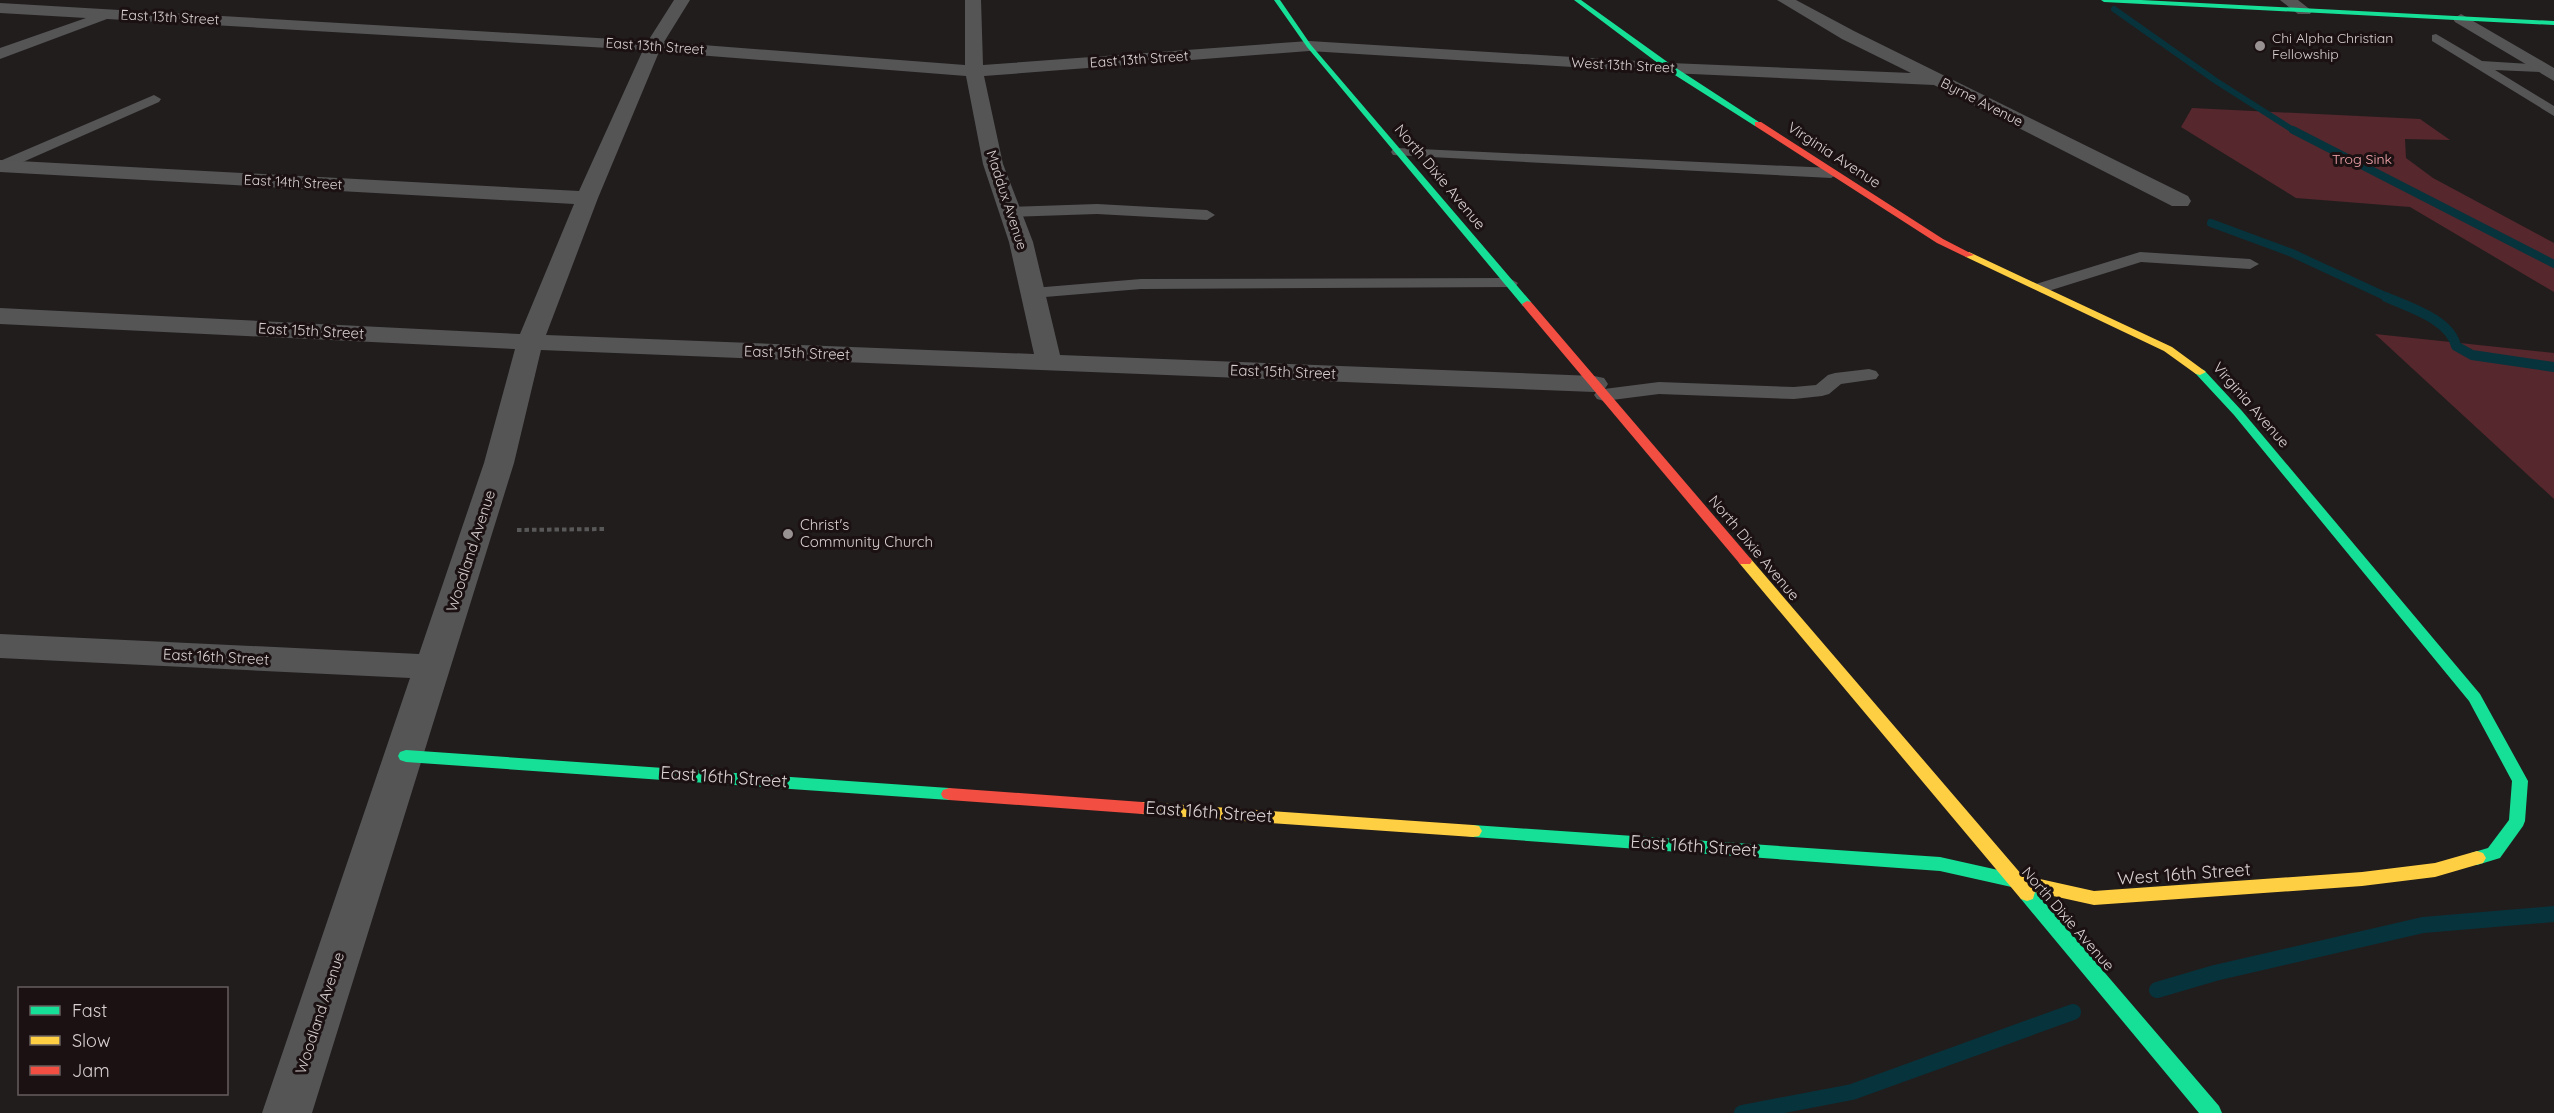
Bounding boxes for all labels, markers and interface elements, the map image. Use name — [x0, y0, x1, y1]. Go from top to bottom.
street label: East 13th Street — [120, 5, 220, 29]
place label: Chi Alpha Christian Fellowship — [2272, 29, 2393, 63]
street label: East 13th Street — [605, 34, 705, 58]
marker: Chi Alpha Christian Fellowship — [2253, 39, 2267, 53]
street label: East 13th Street — [1089, 47, 1189, 71]
street label: West 13th Street — [1571, 53, 1675, 77]
street label: Byrne Avenue — [1938, 74, 2026, 131]
street label: Virginia Avenue — [1784, 117, 1885, 192]
street label: North Dixie Avenue — [1391, 120, 1490, 233]
street label: Maddux Avenue — [982, 148, 1032, 252]
park label: Trog Sink — [2332, 150, 2392, 168]
street label: East 14th Street — [243, 170, 343, 194]
street label: East 15th Street — [257, 318, 365, 343]
street label: East 15th Street — [744, 341, 850, 364]
street label: Virginia Avenue — [2209, 358, 2294, 452]
street label: East 15th Street — [1230, 360, 1336, 383]
street label: Woodland Avenue — [442, 487, 499, 614]
street label: North Dixie Avenue — [1705, 491, 1804, 604]
place label: Christ's Community Church — [800, 515, 933, 551]
marker: Christ's Community Church — [781, 527, 795, 541]
street label: East 16th Street — [163, 644, 270, 669]
street label: East 16th Street — [660, 761, 788, 792]
street label: East 16th Street — [1145, 796, 1273, 827]
street label: East 16th Street — [1630, 830, 1758, 861]
street label: West 16th Street — [2117, 857, 2251, 890]
street label: North Dixie Avenue — [2018, 863, 2119, 975]
street label: Woodland Avenue — [291, 949, 348, 1076]
legend — [18, 987, 228, 1095]
text: Fast — [72, 999, 107, 1022]
text: Slow — [72, 1029, 110, 1052]
text: Jam — [72, 1059, 110, 1082]

